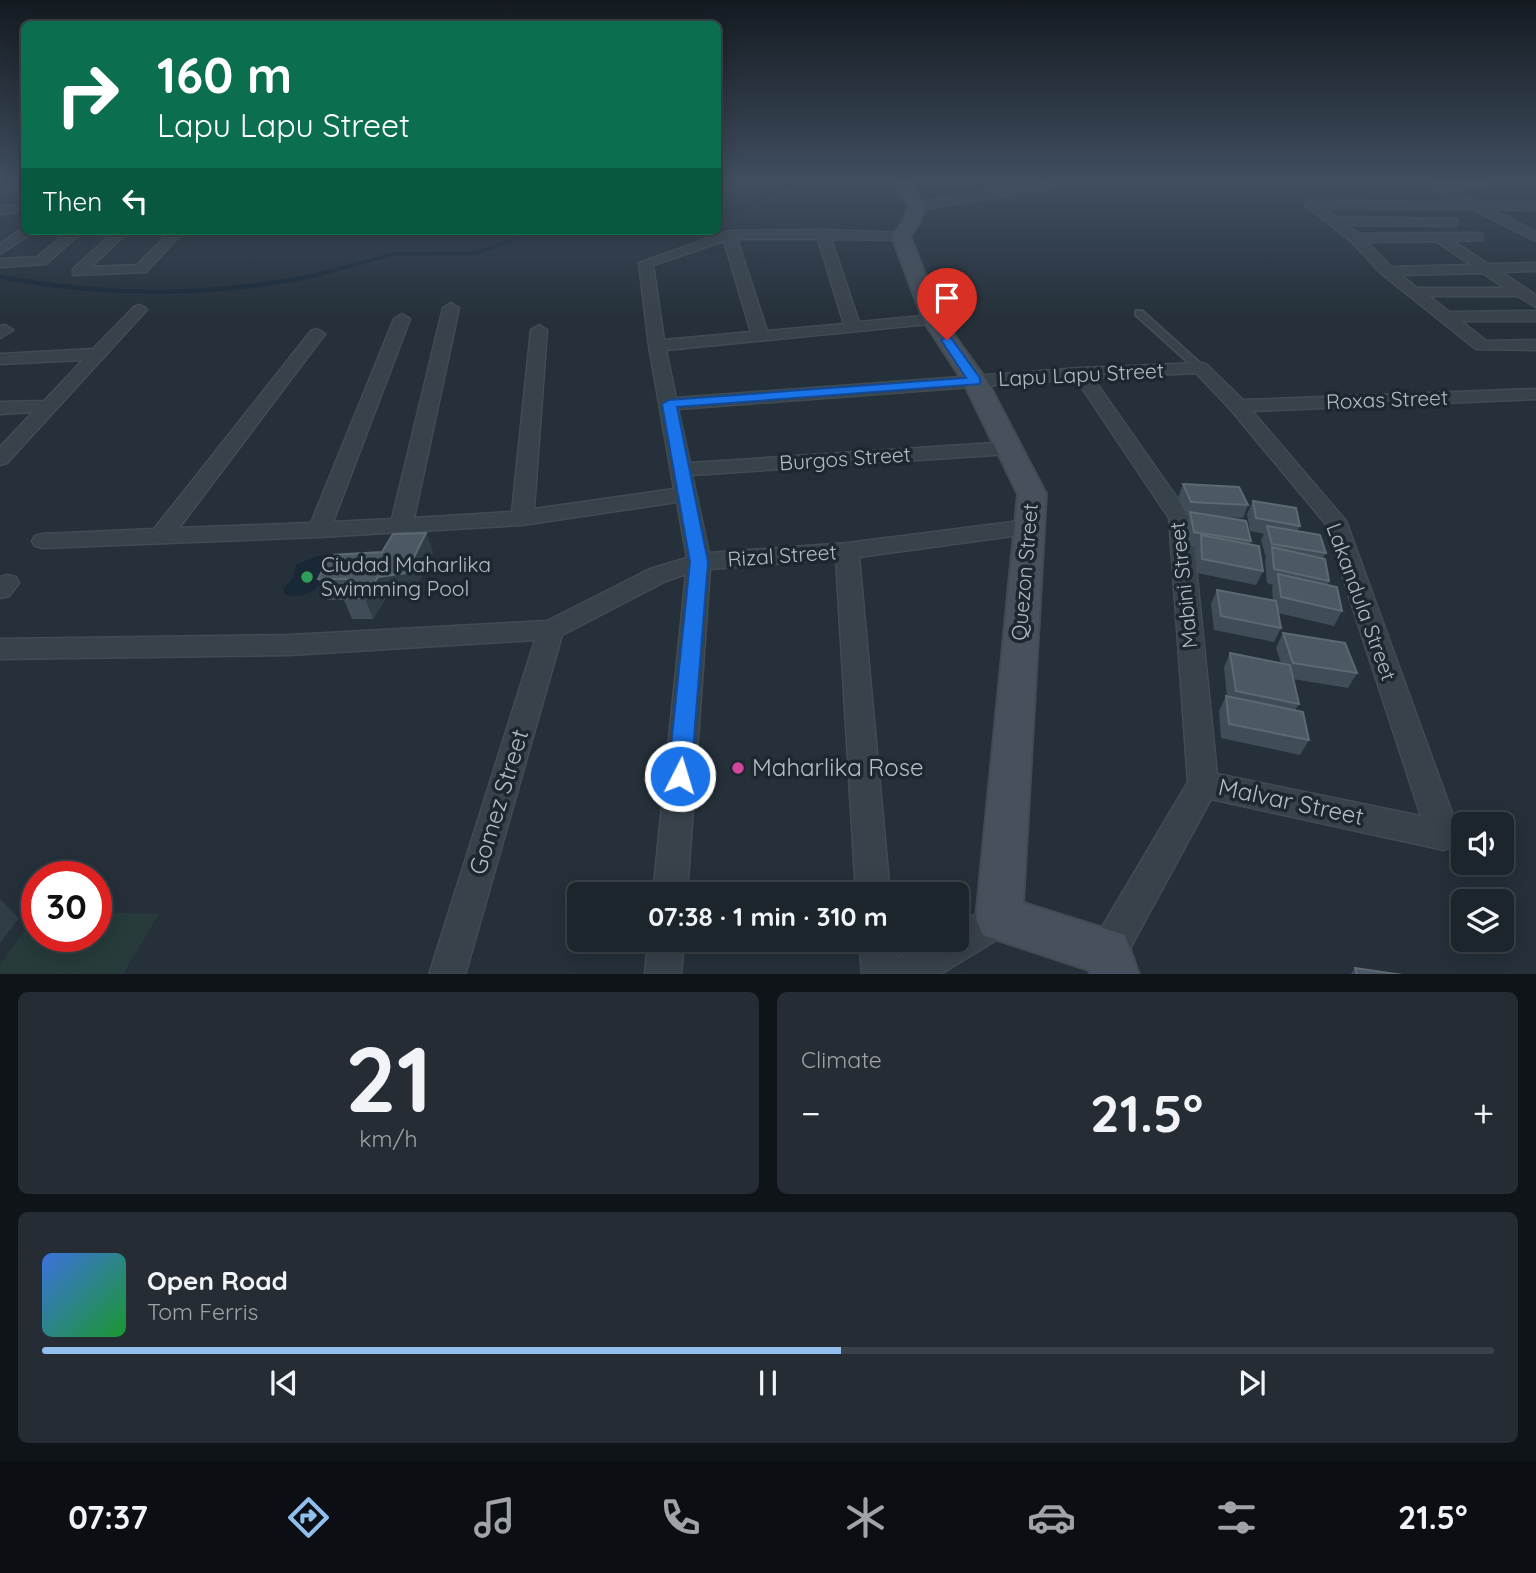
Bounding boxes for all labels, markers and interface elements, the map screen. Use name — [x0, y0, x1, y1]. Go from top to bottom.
text: 160 m — [157, 44, 292, 105]
icon: right — [42, 49, 133, 140]
text: Lapu Lapu Street — [157, 105, 410, 145]
icon: left — [116, 182, 154, 220]
text: Then — [42, 185, 102, 218]
pin — [917, 268, 977, 340]
icon: arrive — [928, 279, 966, 317]
street label: Lapu Lapu Street — [997, 357, 1165, 391]
street label: Roxas Street — [1325, 384, 1449, 414]
street label: Burgos Street — [778, 440, 912, 476]
street label: Quezon Street — [1005, 502, 1043, 642]
street label: Lakandula Street — [1321, 519, 1402, 684]
street label: Mabini Street — [1163, 521, 1203, 650]
street label: Rizal Street — [727, 538, 837, 572]
place label: Ciudad Maharlika Swimming Pool — [321, 551, 491, 601]
marker: Ciudad Maharlika Swimming Pool — [299, 569, 315, 585]
street label: Gomez Street — [462, 725, 534, 878]
position arrow — [643, 739, 717, 813]
place label: Maharlika Rose — [752, 752, 924, 782]
marker: Maharlika Rose — [730, 760, 746, 776]
street label: Malvar Street — [1216, 771, 1367, 831]
map controls — [1451, 812, 1514, 952]
button: sound — [1451, 812, 1514, 875]
speed limit sign: 30 — [21, 861, 112, 952]
button: layers — [1451, 889, 1514, 952]
text: 07:38 · 1 min · 310 m — [648, 900, 888, 933]
text: 21 — [345, 1021, 432, 1135]
text: Climate — [801, 1045, 882, 1074]
text: 21.5° — [1090, 1080, 1203, 1145]
text: − — [801, 1089, 821, 1137]
text: + — [1473, 1089, 1494, 1137]
text: km/h — [359, 1124, 418, 1153]
text: Open Road — [147, 1264, 288, 1297]
text: Tom Ferris — [147, 1297, 258, 1326]
icon: previous — [265, 1364, 303, 1402]
icon: pause — [749, 1364, 787, 1402]
icon: next — [1233, 1364, 1271, 1402]
icon: directions — [284, 1493, 333, 1542]
icon: music — [470, 1493, 519, 1542]
icon: phone — [656, 1493, 705, 1542]
icon: climate — [841, 1493, 890, 1542]
icon: car — [1027, 1493, 1076, 1542]
icon: filters — [1212, 1493, 1261, 1542]
text: 07:37 — [68, 1497, 148, 1537]
text: 21.5° — [1398, 1497, 1468, 1537]

